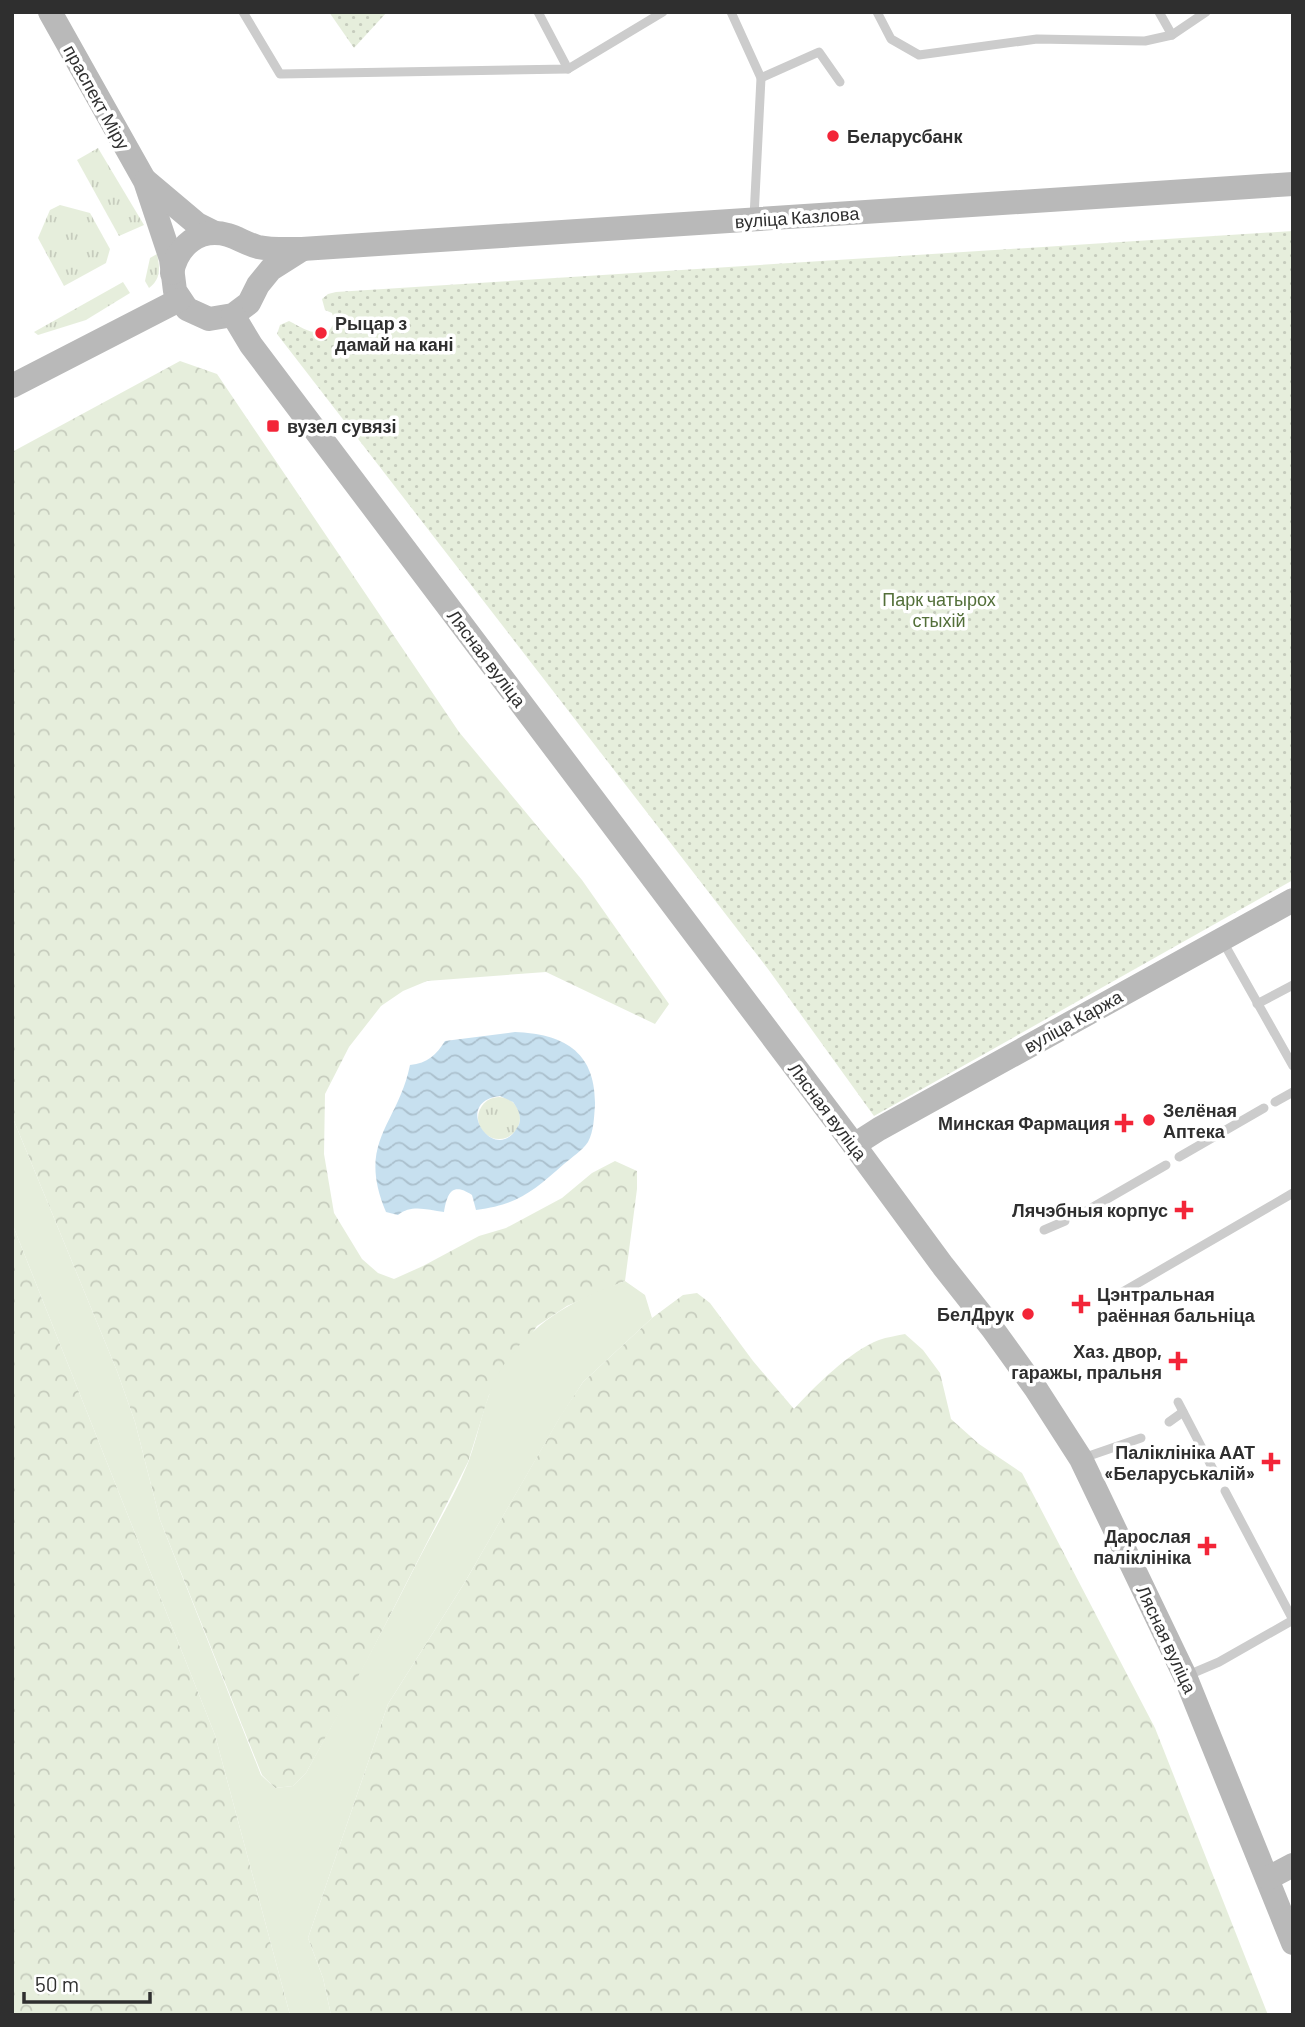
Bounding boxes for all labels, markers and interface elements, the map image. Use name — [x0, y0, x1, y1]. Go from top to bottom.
street label: праспект Міру — [59, 41, 135, 153]
place label: Беларусбанк — [847, 125, 963, 147]
marker: Беларусбанк — [825, 128, 841, 144]
street label: вуліца Казлова — [734, 202, 861, 232]
place label: Рыцар з дамай на кані — [335, 312, 454, 355]
marker: Рыцар з дамай на кані — [313, 325, 329, 341]
place label: вузел сувязі — [287, 415, 396, 437]
marker: вузел сувязі — [265, 418, 281, 434]
park label: Парк чатырох стыхій — [882, 588, 996, 631]
street label: Лясная вуліца — [443, 605, 531, 712]
street label: вуліца Каржа — [1020, 985, 1127, 1057]
street label: Лясная вуліца — [784, 1058, 872, 1165]
place label: Зелёная Аптека — [1163, 1099, 1237, 1142]
place label: Минская Фармация — [938, 1112, 1110, 1134]
marker: Зелёная Аптека — [1141, 1112, 1157, 1128]
marker: Минская Фармация — [1116, 1115, 1132, 1131]
place label: Лячэбныя корпус — [1012, 1199, 1168, 1221]
marker: Лячэбныя корпус — [1174, 1200, 1194, 1220]
place label: Цэнтральная раённая бальніца — [1097, 1283, 1256, 1326]
marker: Цэнтральная раённая бальніца — [1071, 1294, 1091, 1314]
place label: БелДрук — [937, 1303, 1015, 1325]
marker: БелДрук — [1020, 1306, 1036, 1322]
place label: Хаз. двор, гаражы, пральня — [1011, 1340, 1162, 1383]
marker: Хаз. двор, гаражы, пральня — [1168, 1351, 1188, 1371]
place label: Паліклініка ААТ «Беларуськалій» — [1104, 1441, 1255, 1484]
marker: Паліклініка ААТ «Беларуськалій» — [1261, 1452, 1281, 1472]
place label: Дарослая паліклініка — [1093, 1525, 1192, 1568]
marker: Дарослая паліклініка — [1197, 1536, 1217, 1556]
street label: Лясная вуліца — [1132, 1582, 1202, 1697]
scale bar — [24, 1960, 150, 2004]
text: 50 m — [35, 1971, 79, 1996]

